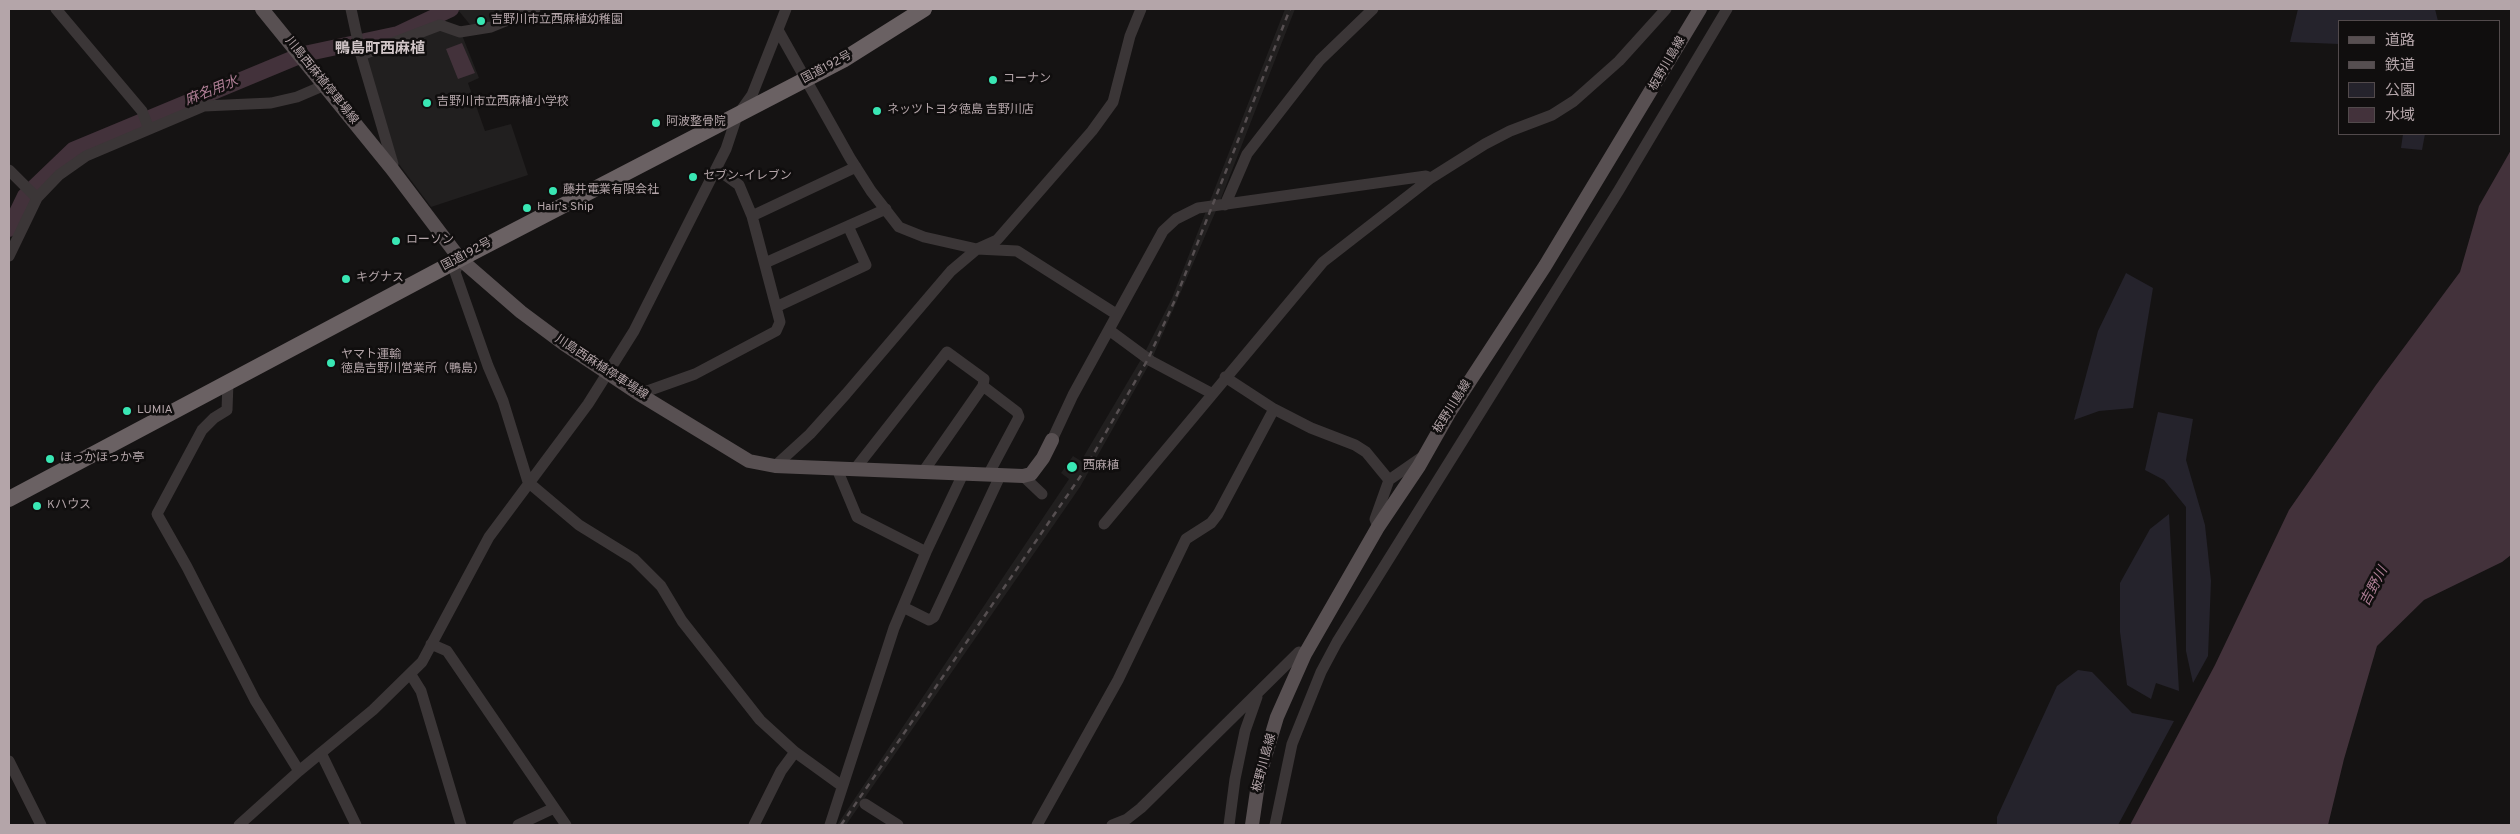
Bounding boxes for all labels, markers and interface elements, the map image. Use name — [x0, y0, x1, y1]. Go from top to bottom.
place label: 吉野川市立西麻植幼稚園 — [491, 14, 623, 28]
marker: 吉野川市立西麻植幼稚園 — [475, 15, 487, 27]
legend — [2338, 20, 2500, 135]
text: 道路 — [2385, 32, 2415, 51]
street label: 板野川島線 — [1647, 34, 1689, 94]
street label: 川島西麻植停車場線 — [281, 35, 361, 127]
district label: 鴨島町西麻植 — [335, 41, 425, 59]
street label: 国道192号 — [799, 49, 855, 87]
text: 鉄道 — [2385, 57, 2415, 76]
place label: コーナン — [1003, 73, 1051, 87]
water label: 麻名用水 — [183, 74, 241, 110]
marker: コーナン — [987, 74, 999, 86]
text: 公園 — [2385, 82, 2415, 101]
place label: 吉野川市立西麻植小学校 — [437, 96, 569, 110]
marker: 吉野川市立西麻植小学校 — [421, 97, 433, 109]
place label: ネッツトヨタ徳島 吉野川店 — [887, 104, 1034, 118]
marker: ネッツトヨタ徳島 吉野川店 — [871, 105, 883, 117]
text: 水域 — [2385, 107, 2415, 126]
place label: 阿波整骨院 — [666, 116, 726, 130]
marker: 阿波整骨院 — [650, 117, 662, 129]
place label: セブン-イレブン — [703, 170, 792, 184]
marker: セブン-イレブン — [687, 171, 699, 183]
place label: 藤井電業有限会社 — [563, 184, 659, 198]
marker: 藤井電業有限会社 — [547, 185, 559, 197]
place label: Hair's Ship — [537, 201, 594, 215]
marker: Hair's Ship — [521, 202, 533, 214]
place label: ローソン — [406, 234, 454, 248]
marker: ローソン — [390, 235, 402, 247]
street label: 国道192号 — [439, 236, 495, 274]
place label: キグナス — [356, 272, 404, 286]
marker: キグナス — [340, 273, 352, 285]
street label: 川島西麻植停車場線 — [552, 333, 650, 403]
place label: ヤマト運輸 徳島吉野川営業所（鴨島） — [341, 349, 485, 377]
marker: ヤマト運輸 徳島吉野川営業所（鴨島） — [325, 357, 337, 369]
street label: 板野川島線 — [1431, 378, 1475, 436]
place label: LUMIA — [137, 404, 173, 418]
marker: LUMIA — [121, 405, 133, 417]
place label: ほっかほっか亭 — [60, 452, 144, 466]
marker: ほっかほっか亭 — [44, 453, 56, 465]
marker: 西麻植 — [1065, 460, 1079, 474]
place label: 西麻植 — [1083, 460, 1119, 474]
place label: Kハウス — [47, 499, 91, 513]
marker: Kハウス — [31, 500, 43, 512]
water label: 吉野川 — [2358, 565, 2392, 609]
street label: 板野川島線 — [1250, 732, 1280, 794]

